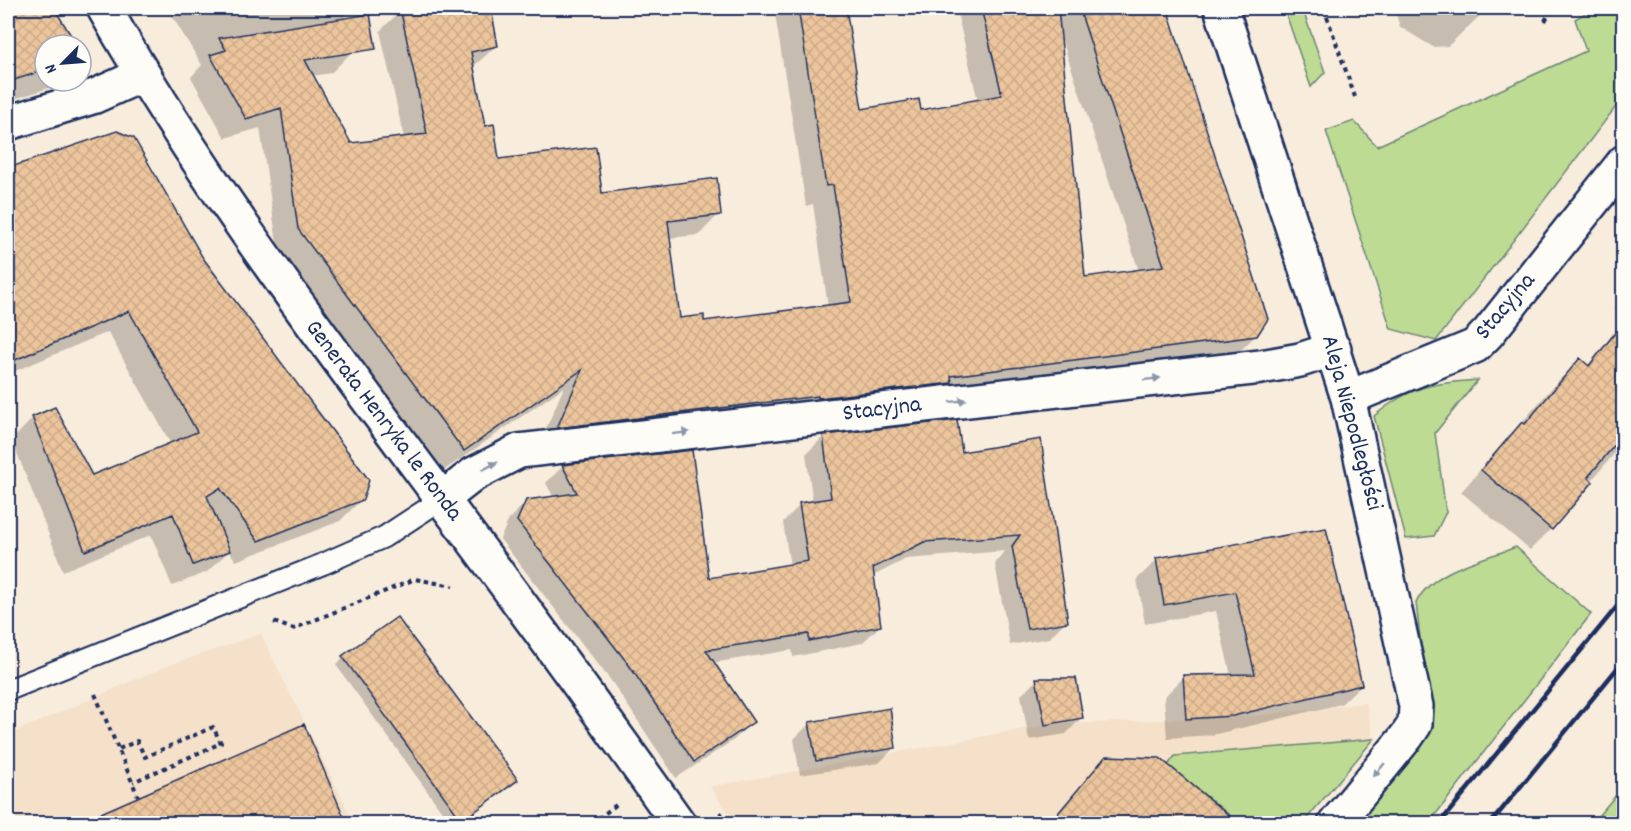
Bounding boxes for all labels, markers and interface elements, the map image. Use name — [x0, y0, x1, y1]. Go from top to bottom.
north arrow — [33, 33, 93, 93]
text: N — [40, 60, 64, 77]
street label: Stacyjna — [1468, 265, 1545, 348]
street label: Generała Henryka le Ronda — [296, 313, 471, 529]
street label: Aleja Niepodległości — [1311, 332, 1391, 514]
one-way arrow — [1142, 374, 1161, 384]
street label: Stacyjna — [841, 388, 924, 432]
one-way arrow — [948, 396, 967, 406]
one-way arrow — [671, 428, 690, 438]
one-way arrow — [482, 461, 499, 471]
one-way arrow — [1373, 762, 1386, 778]

